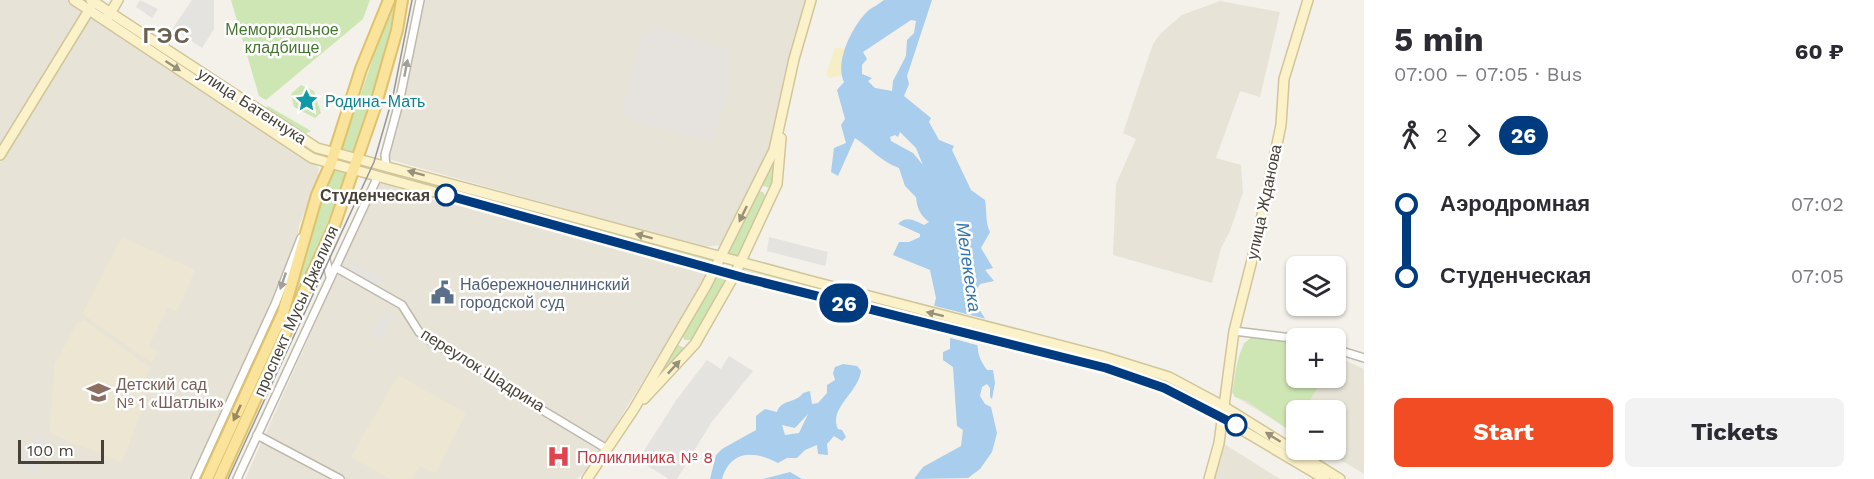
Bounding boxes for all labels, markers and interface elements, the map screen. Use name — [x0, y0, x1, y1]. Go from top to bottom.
park label: Мемориальное кладбище — [225, 20, 339, 57]
text: 5 min — [1394, 20, 1484, 59]
district label: ГЭС — [143, 23, 191, 48]
text: 60 ₽ — [1795, 39, 1844, 64]
one-way arrow — [402, 58, 411, 77]
one-way arrow — [164, 60, 180, 72]
text: 07:00 – 07:05 · Bus — [1394, 62, 1582, 86]
street label: улица Батенчука — [194, 64, 310, 148]
place icon: Родина-Мать — [294, 88, 320, 114]
place label: Родина-Мать — [325, 92, 425, 111]
icon: walk — [1394, 119, 1427, 152]
icon: forward — [1457, 119, 1490, 152]
text: 2 — [1436, 123, 1448, 147]
text: 26 — [1511, 123, 1536, 148]
street label: улица Жданова — [1243, 143, 1286, 261]
one-way arrow — [407, 168, 425, 177]
marker: Студенческая — [435, 184, 457, 206]
place label: Студенческая — [320, 186, 430, 205]
text: Аэродромная — [1440, 191, 1590, 216]
text: 07:02 — [1791, 192, 1844, 216]
one-way arrow — [738, 206, 747, 223]
water label: Мелекеска — [952, 221, 986, 313]
street label: проспект Мусы Джалиля — [250, 223, 342, 399]
one-way arrow — [635, 231, 653, 241]
map controls — [1286, 256, 1346, 460]
button: layers — [1286, 256, 1346, 316]
text: Студенческая — [1440, 263, 1591, 288]
text: 07:05 — [1791, 264, 1844, 288]
one-way arrow — [278, 272, 288, 290]
place label: Набережночелнинский городской суд — [460, 275, 630, 312]
public building icon: Набережночелнинский городской суд — [429, 280, 455, 306]
line badge: 26 — [817, 284, 871, 322]
text: 26 — [831, 291, 857, 316]
one-way arrow — [926, 308, 945, 318]
street label: переулок Шадрина — [418, 324, 548, 416]
button: + — [1286, 328, 1346, 388]
one-way arrow — [667, 360, 681, 374]
place label: Детский сад № 1 «Шатлык» — [116, 375, 224, 412]
school or university icon: Детский сад № 1 «Шатлык» — [85, 380, 111, 406]
button: Start — [1394, 398, 1613, 467]
button: Tickets — [1625, 398, 1844, 467]
button: − — [1286, 400, 1346, 460]
one-way arrow — [232, 405, 241, 422]
unlabelled marker — [1225, 414, 1247, 436]
one-way arrow — [1265, 431, 1281, 442]
scale bar — [18, 437, 104, 464]
text: 100 m — [27, 441, 74, 460]
hospital icon: Поликлиника № 8 — [546, 444, 572, 470]
place label: Поликлиника № 8 — [577, 448, 713, 467]

